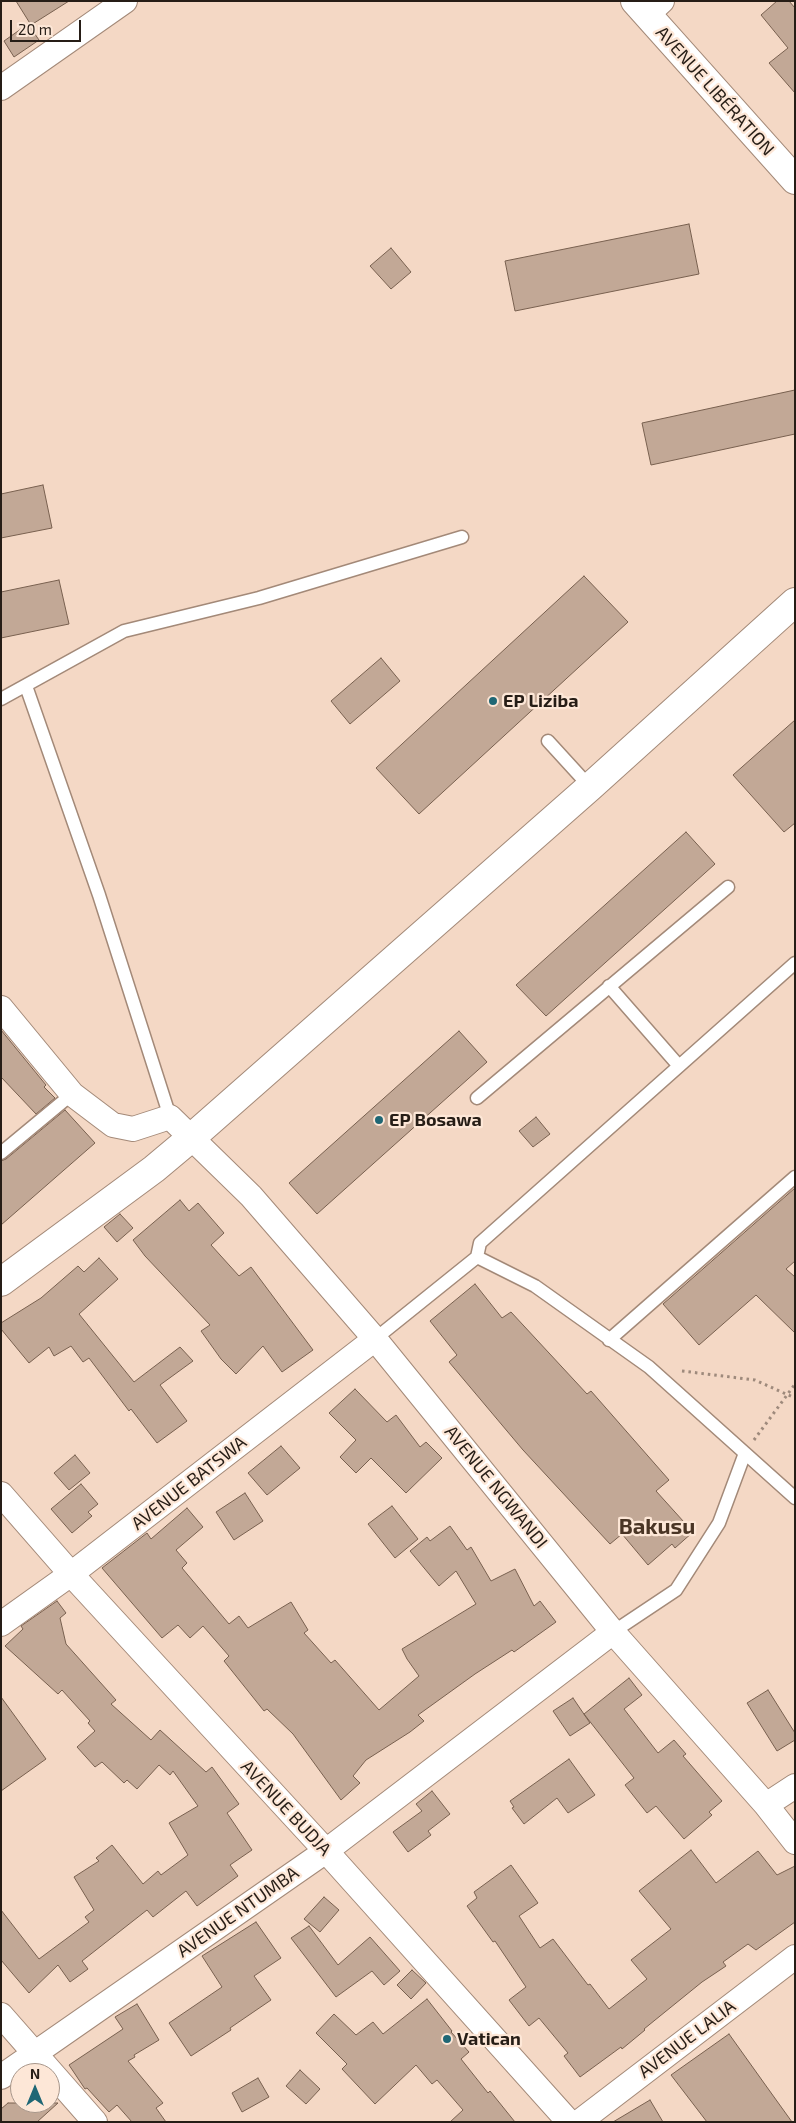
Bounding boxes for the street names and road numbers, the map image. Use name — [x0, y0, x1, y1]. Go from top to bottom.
street label: AVENUE LIBÉRATION — [651, 22, 779, 160]
street label: AVENUE NGWANDI — [440, 1421, 552, 1553]
street label: AVENUE BATSWA — [127, 1431, 251, 1535]
street label: AVENUE BUDJA — [236, 1756, 336, 1860]
street label: AVENUE NTUMBA — [173, 1862, 303, 1962]
street label: AVENUE LALIA — [634, 1995, 740, 2083]

